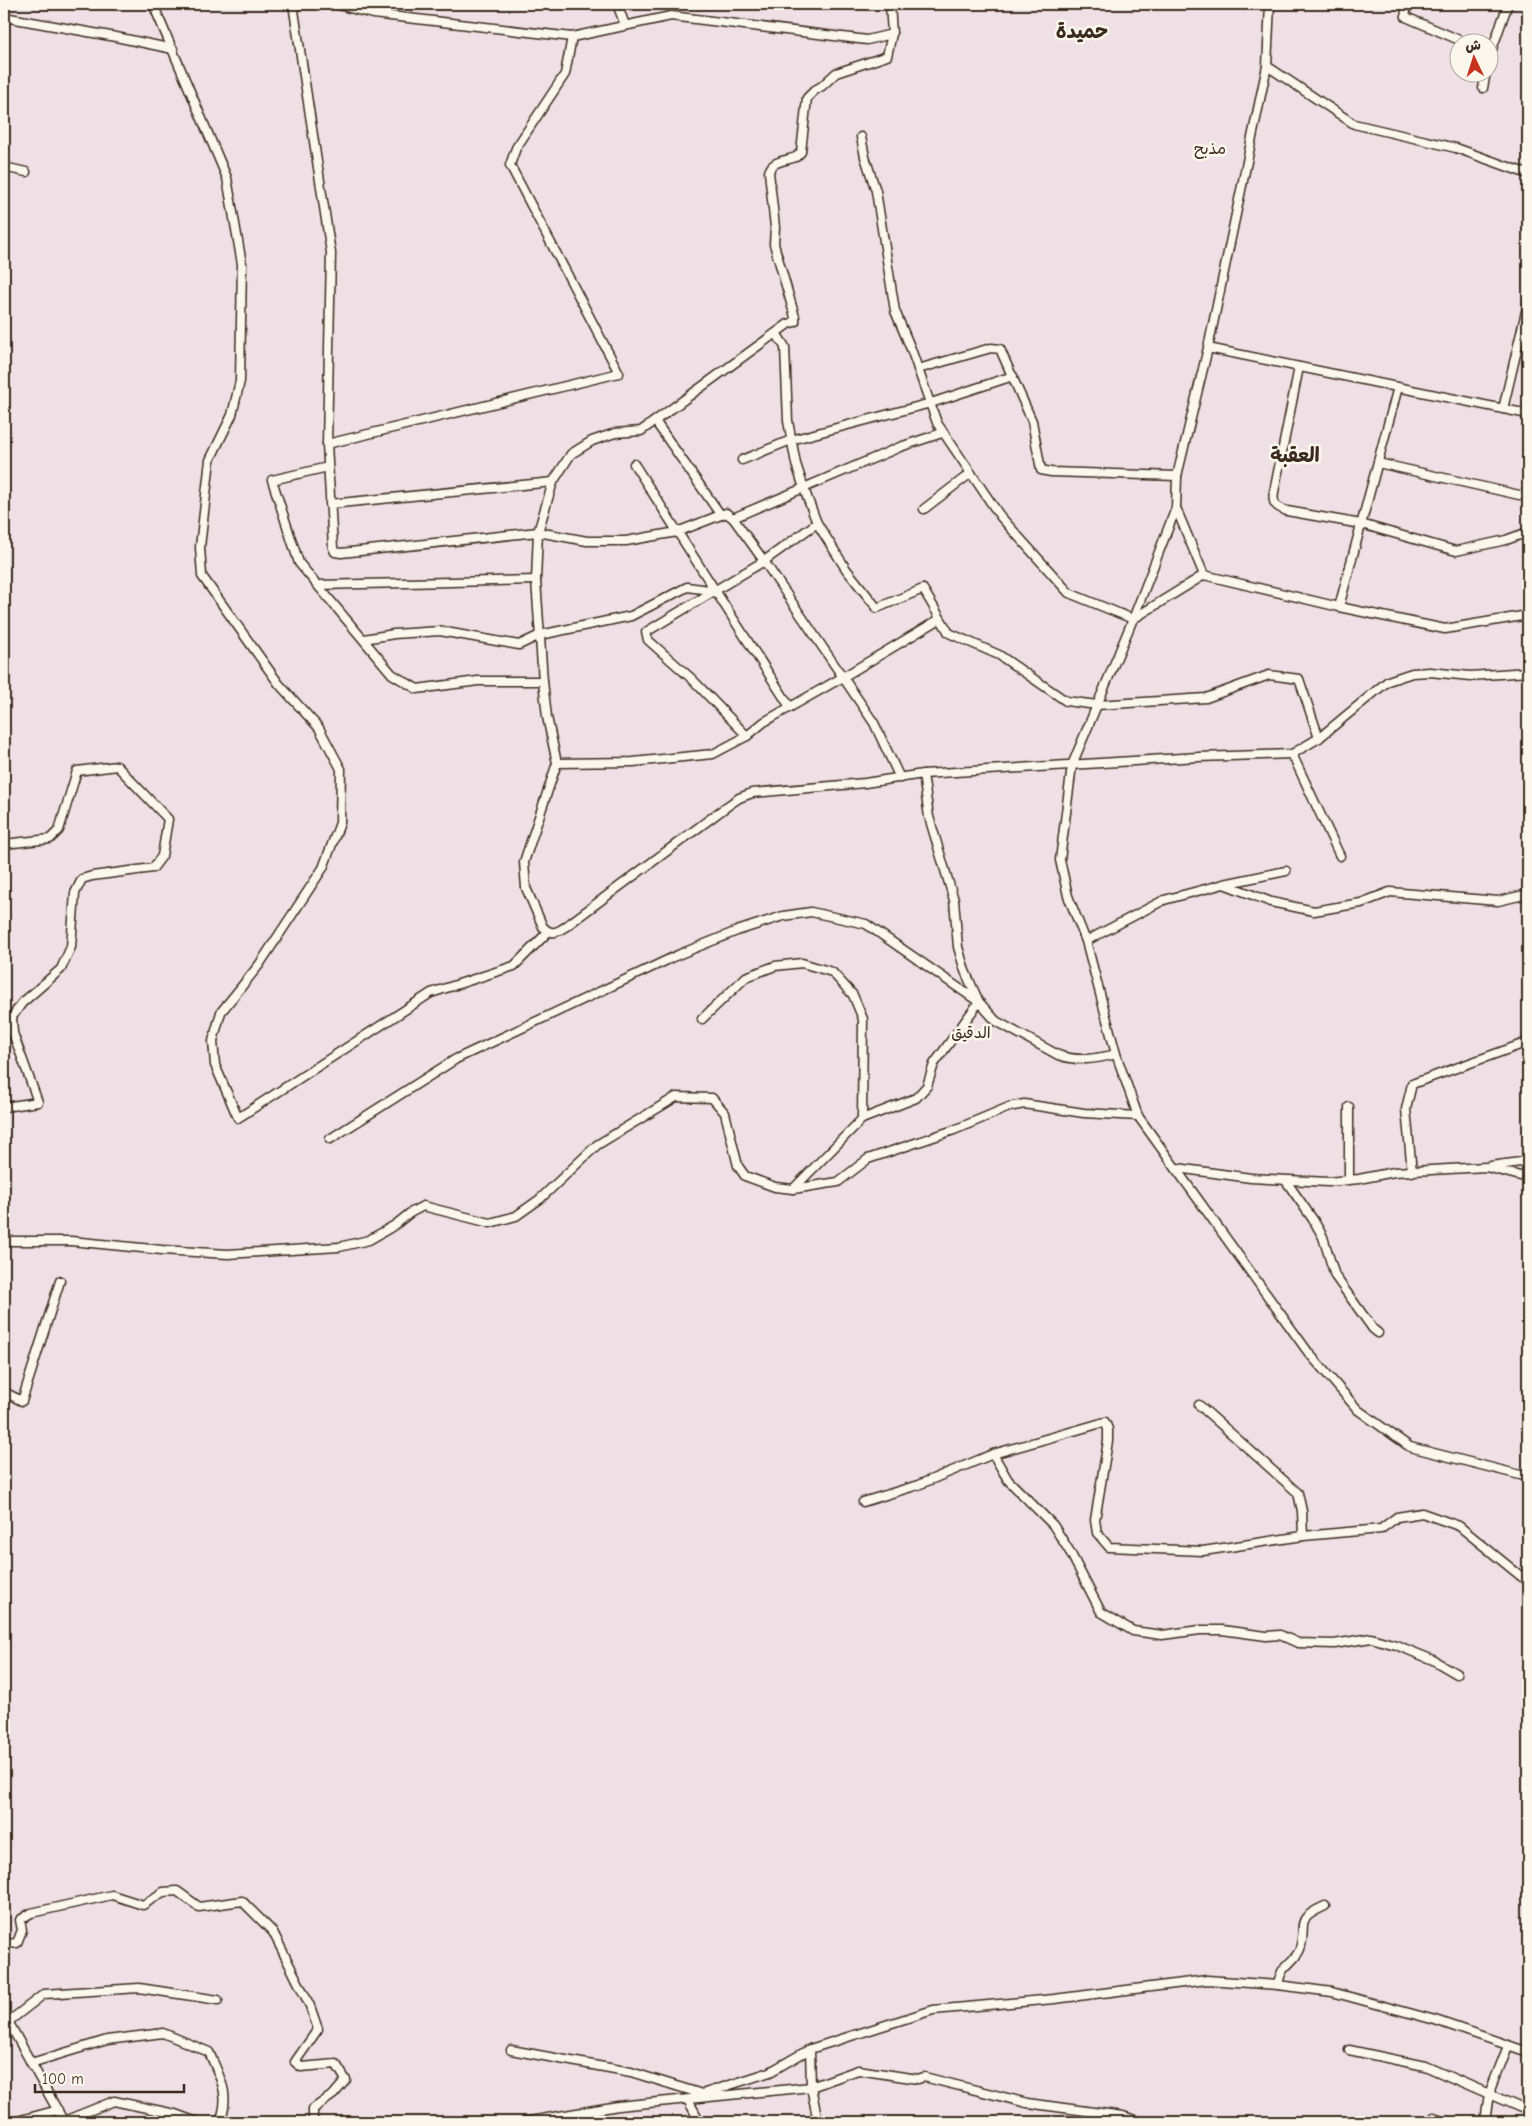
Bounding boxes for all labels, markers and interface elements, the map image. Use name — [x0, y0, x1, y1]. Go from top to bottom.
district label: حميدة — [1056, 20, 1108, 43]
north arrow — [1450, 32, 1500, 82]
text: ش — [1465, 37, 1481, 55]
district label: مذبح — [1194, 140, 1226, 159]
district label: العقبة — [1270, 444, 1320, 468]
district label: الدقيق — [951, 1024, 991, 1042]
scale bar — [35, 2061, 184, 2093]
text: 100 m — [42, 2070, 84, 2088]

